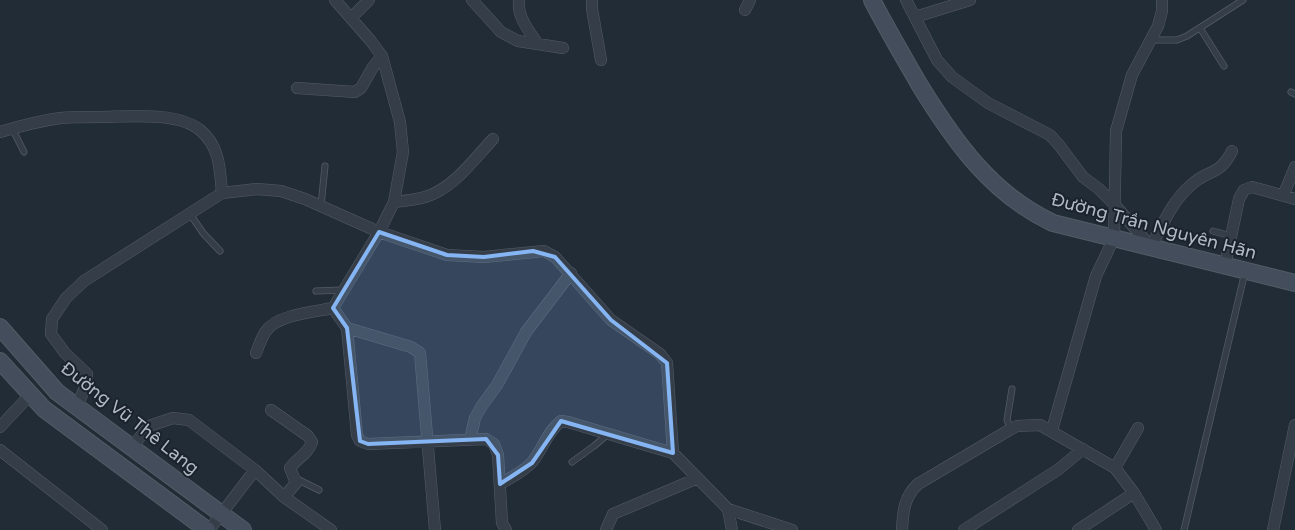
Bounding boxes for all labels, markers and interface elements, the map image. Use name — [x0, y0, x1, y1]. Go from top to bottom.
street label: Đường Trần Nguyên Hãn — [1049, 188, 1259, 264]
street label: Đường Vũ Thê Lang — [56, 357, 204, 479]

